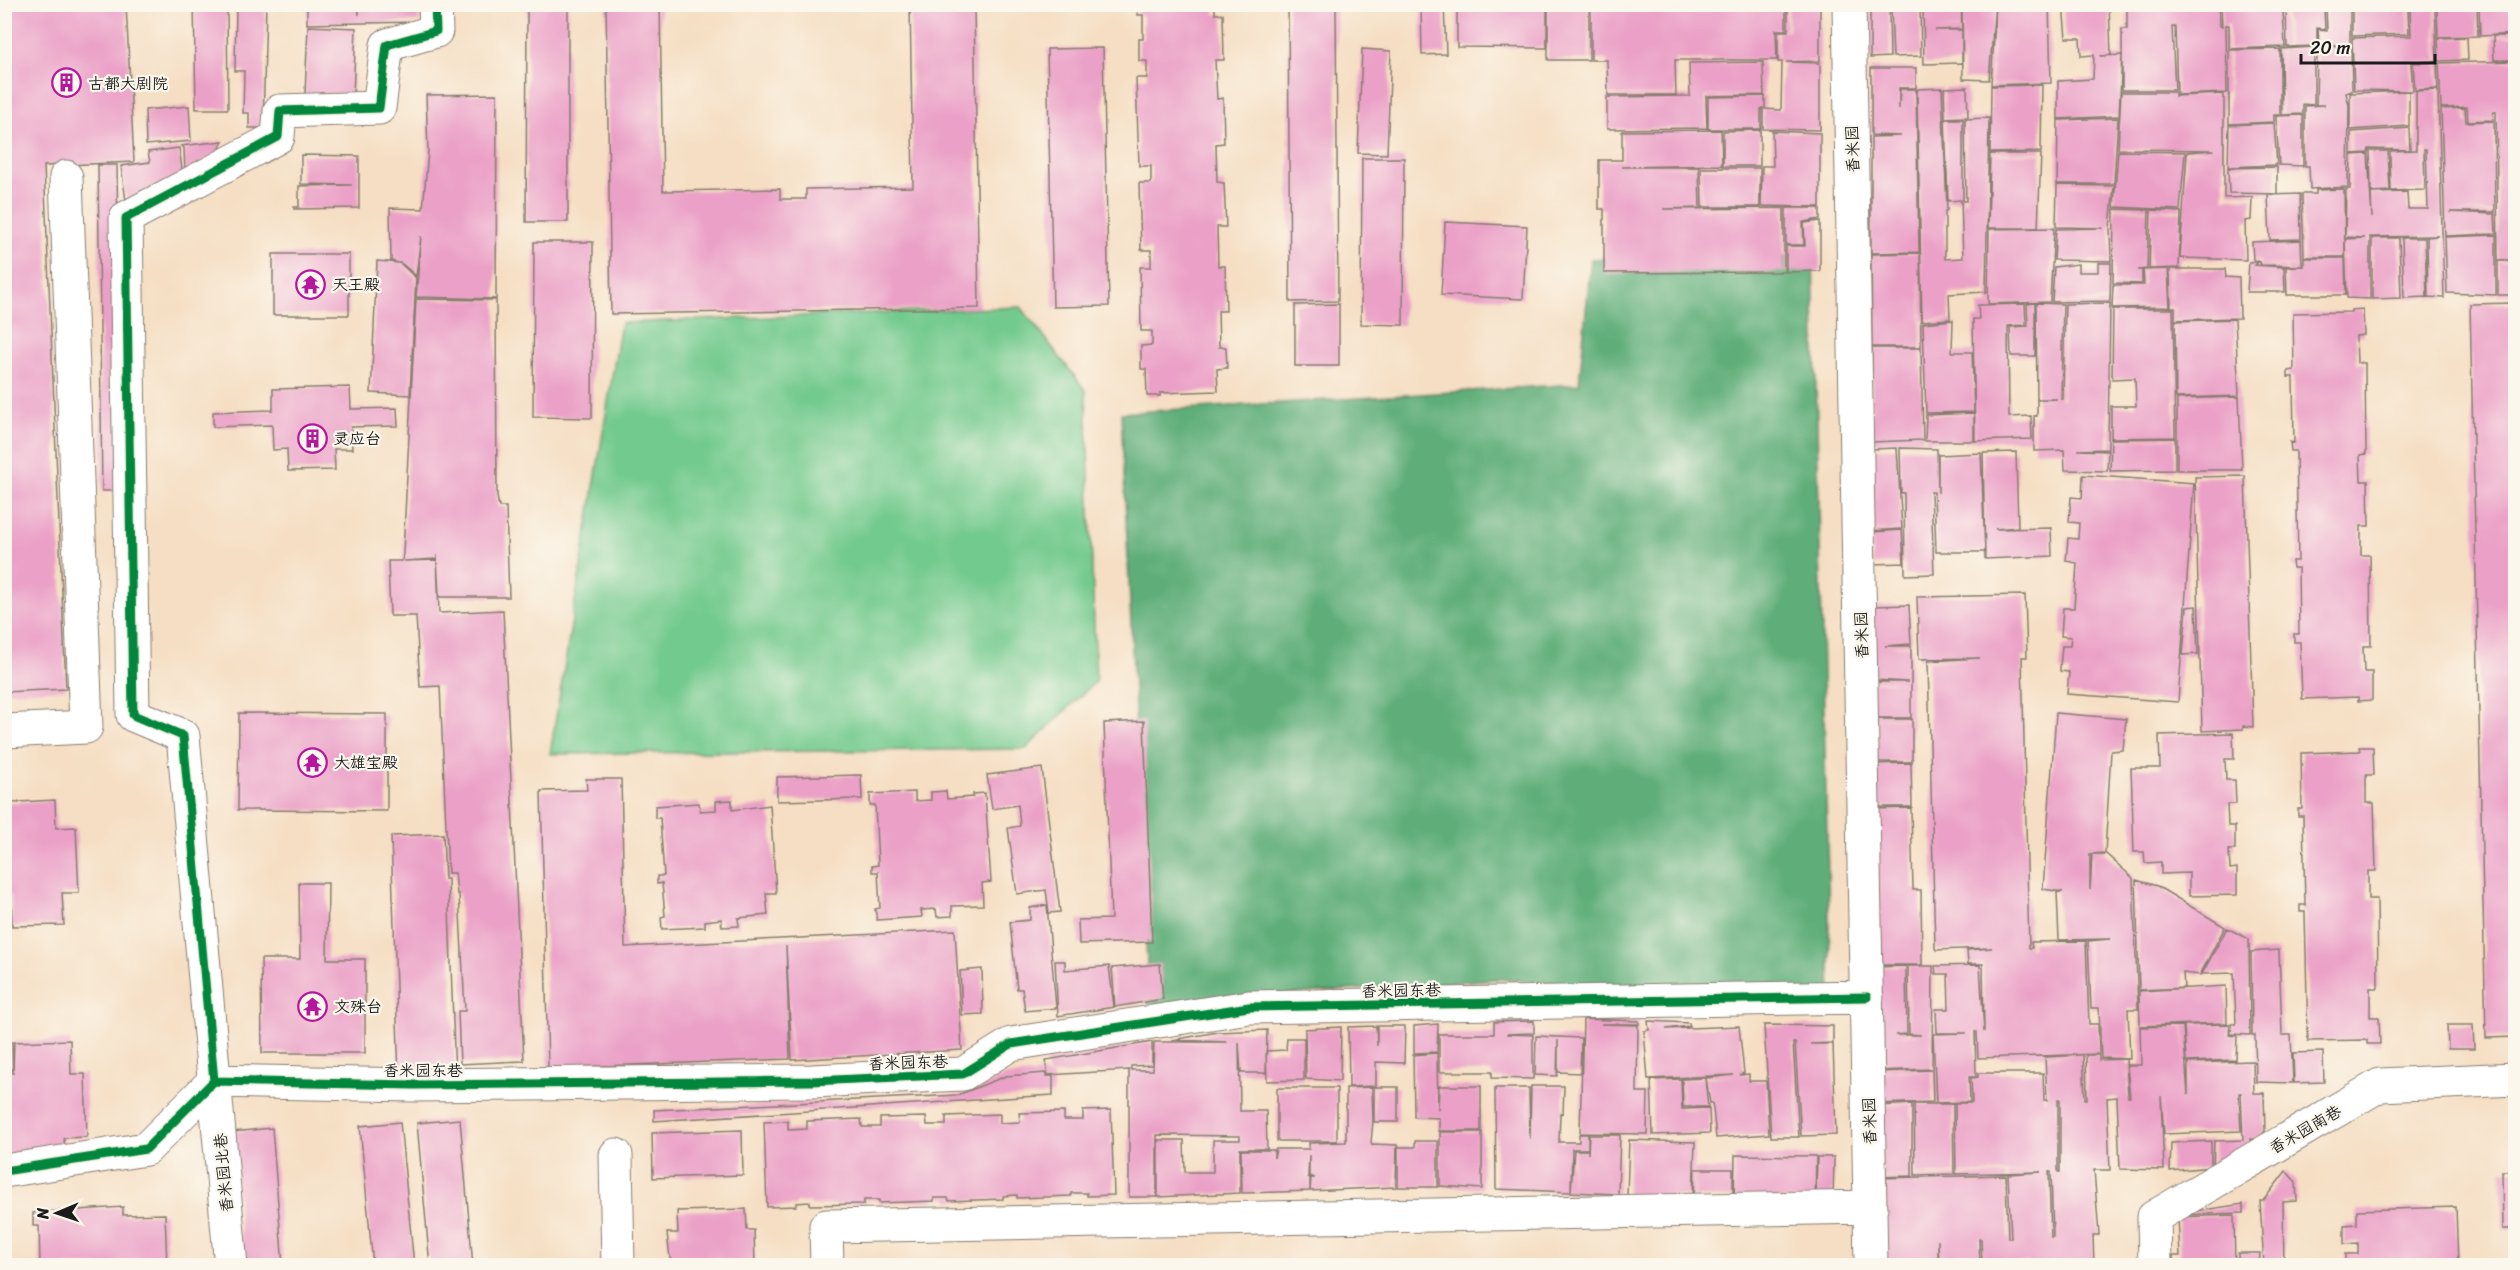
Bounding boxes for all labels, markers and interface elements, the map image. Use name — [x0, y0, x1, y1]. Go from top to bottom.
scale bar — [2301, 27, 2434, 65]
text: 20 m — [2310, 32, 2350, 64]
building icon: 古都大剧院 — [51, 67, 83, 99]
place label: 古都大剧院 — [88, 69, 168, 98]
street label: 香米园 — [1838, 125, 1867, 173]
temple icon: 天王殿 — [295, 268, 327, 300]
place label: 天王殿 — [332, 270, 380, 299]
building icon: 灵应台 — [296, 422, 328, 454]
place label: 灵应台 — [333, 424, 381, 453]
street label: 香米园 — [1847, 611, 1876, 659]
temple icon: 大雄宝殿 — [297, 746, 329, 778]
place label: 大雄宝殿 — [334, 748, 398, 777]
street label: 香米园东巷 — [1361, 975, 1441, 1006]
temple icon: 文殊台 — [297, 990, 329, 1022]
place label: 文殊台 — [334, 992, 382, 1021]
street label: 香米园东巷 — [868, 1047, 949, 1078]
street label: 香米园东巷 — [383, 1056, 463, 1085]
street label: 香米园 — [1855, 1097, 1884, 1145]
street label: 香米园南巷 — [2263, 1097, 2347, 1162]
street label: 香米园北巷 — [206, 1132, 241, 1214]
north arrow — [27, 1183, 87, 1243]
text: N — [28, 1207, 57, 1221]

